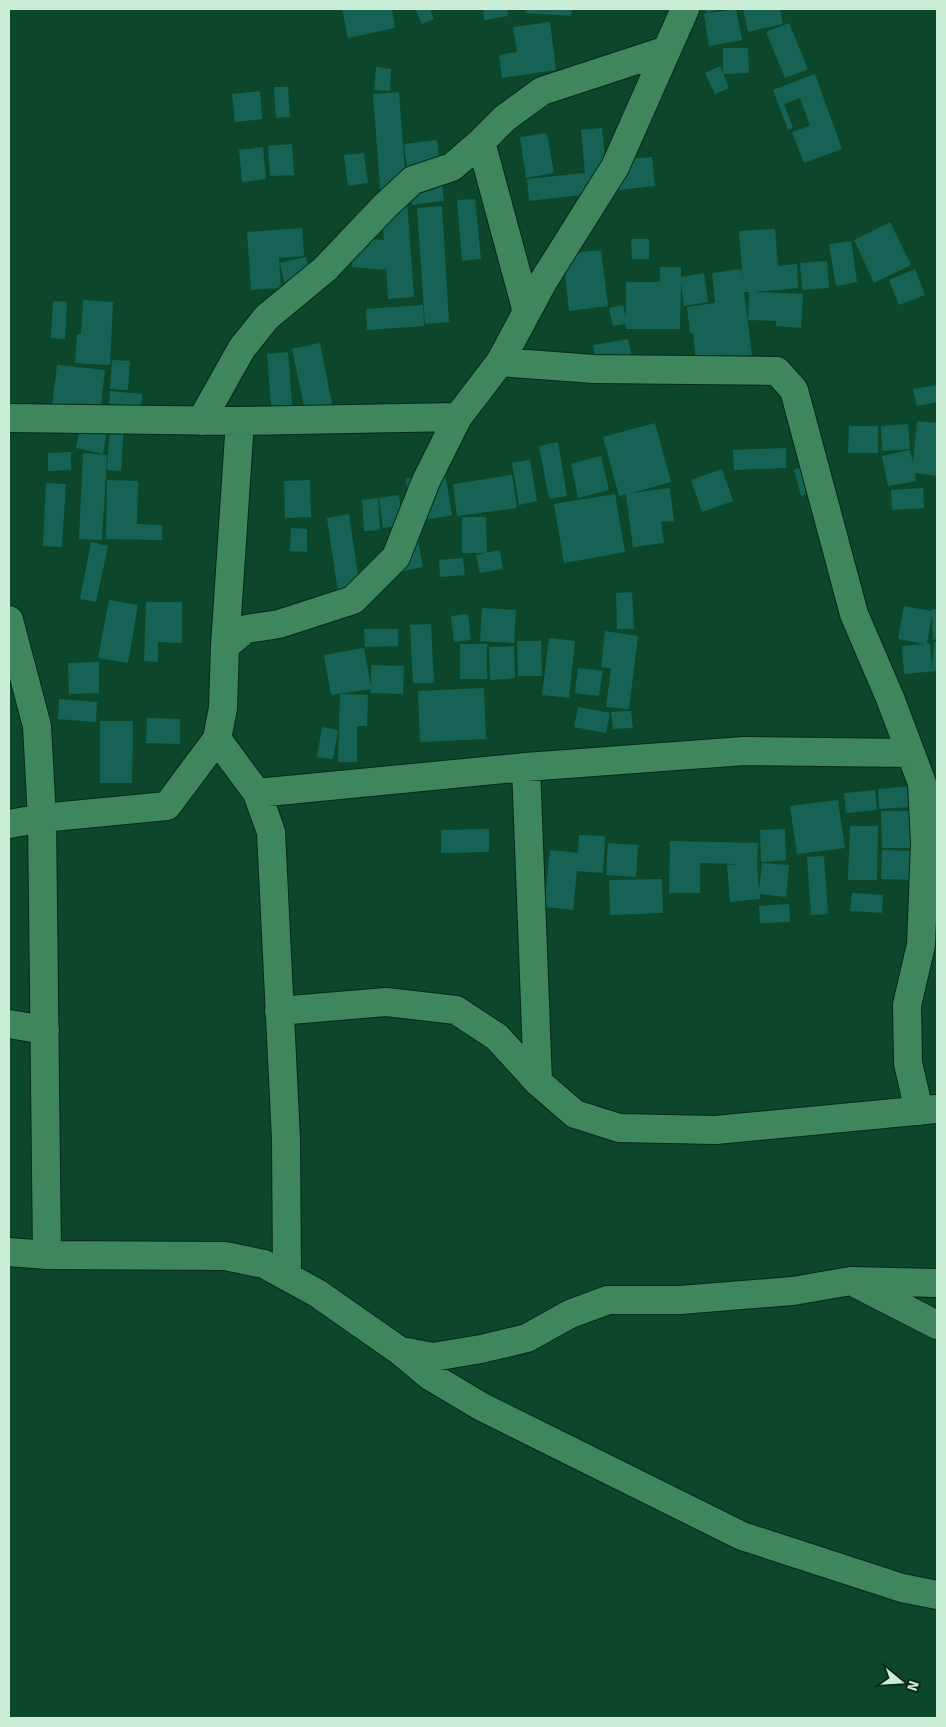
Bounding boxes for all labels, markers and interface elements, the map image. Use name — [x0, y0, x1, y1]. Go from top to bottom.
north arrow — [876, 1657, 926, 1707]
text: N — [903, 1679, 922, 1693]

